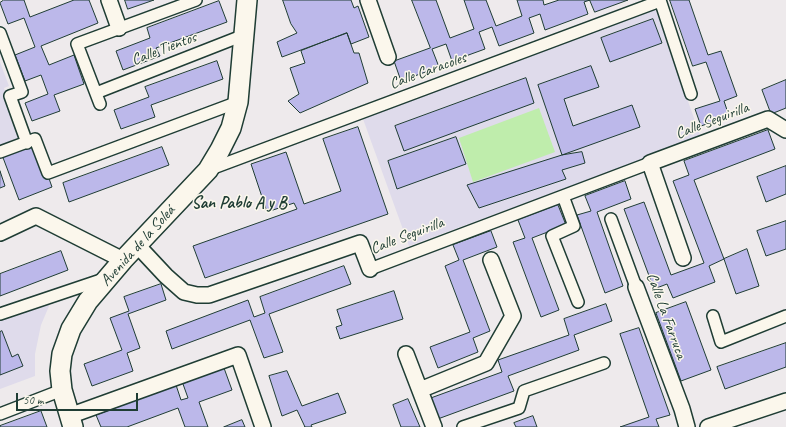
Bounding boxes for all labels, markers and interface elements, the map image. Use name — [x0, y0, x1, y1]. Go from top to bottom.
street label: Calle Tientos — [129, 28, 199, 70]
street label: Calle Caracoles — [387, 48, 469, 94]
street label: Calle Seguirilla — [673, 98, 751, 144]
district label: San Pablo A y B — [191, 194, 287, 214]
street label: Avenida de la Soleá — [97, 202, 179, 290]
street label: Calle Seguirilla — [368, 213, 446, 259]
street label: Calle La Farruca — [642, 270, 690, 362]
scale bar — [18, 385, 140, 411]
text: 50 m — [23, 392, 43, 408]

